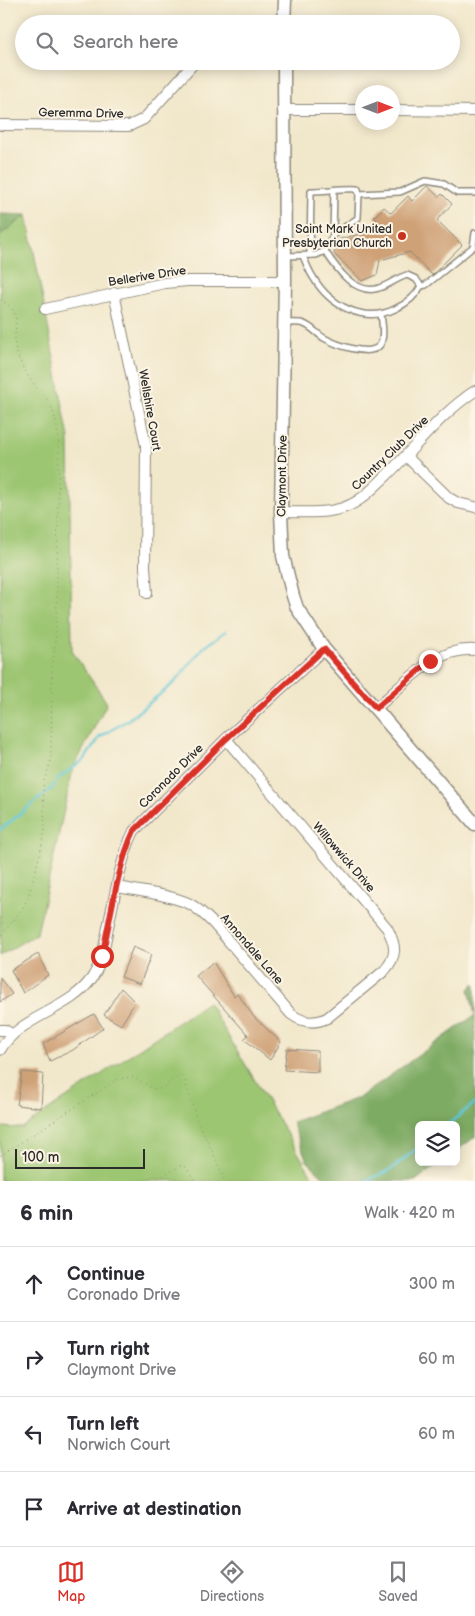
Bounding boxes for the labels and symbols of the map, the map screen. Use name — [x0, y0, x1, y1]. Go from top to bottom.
north arrow — [355, 85, 400, 130]
street label: Geremma Drive — [38, 105, 124, 122]
place label: Saint Mark United Presbyterian Church — [282, 222, 392, 251]
marker: Saint Mark United Presbyterian Church — [396, 230, 408, 242]
street label: Bellerive Drive — [107, 263, 187, 290]
street label: Wellshire Court — [135, 368, 164, 452]
street label: Country Club Drive — [349, 413, 432, 494]
street label: Claymont Drive — [274, 435, 291, 517]
route end — [419, 650, 442, 673]
street label: Coronado Drive — [136, 741, 207, 812]
street label: Willowwick Drive — [309, 819, 378, 895]
street label: Annondale Lane — [217, 911, 286, 988]
route start — [91, 945, 114, 968]
scale bar — [15, 1146, 145, 1169]

